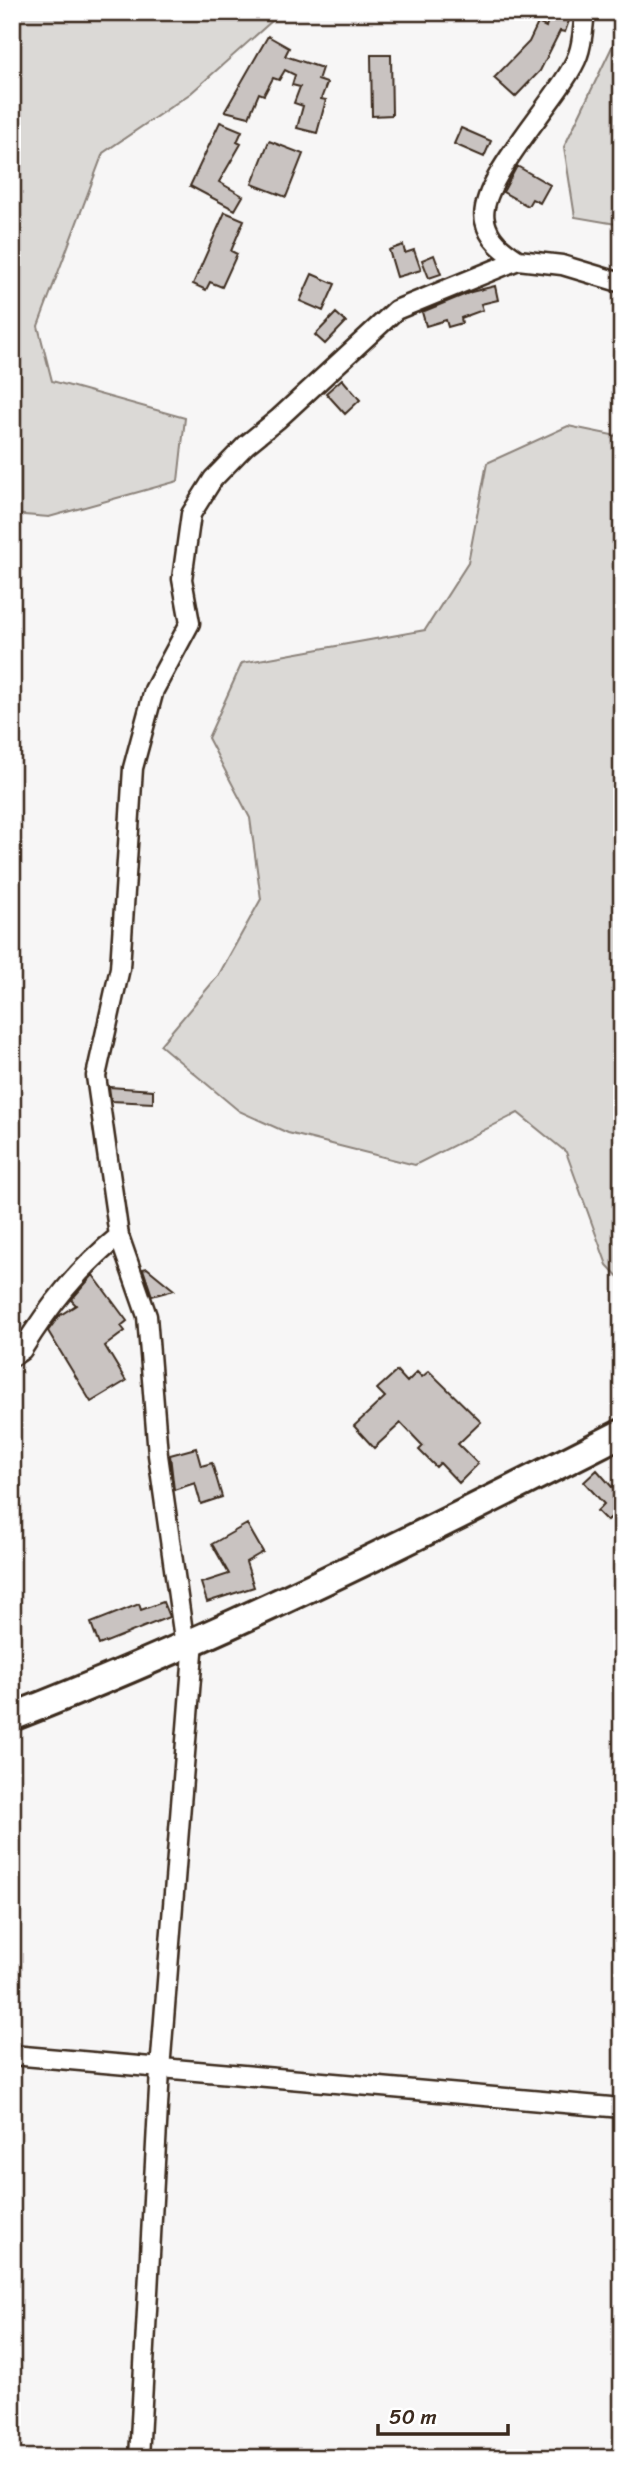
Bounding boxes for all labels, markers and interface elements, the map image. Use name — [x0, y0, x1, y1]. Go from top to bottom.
scale bar — [378, 2393, 508, 2437]
text: 50 m — [389, 2398, 437, 2436]

